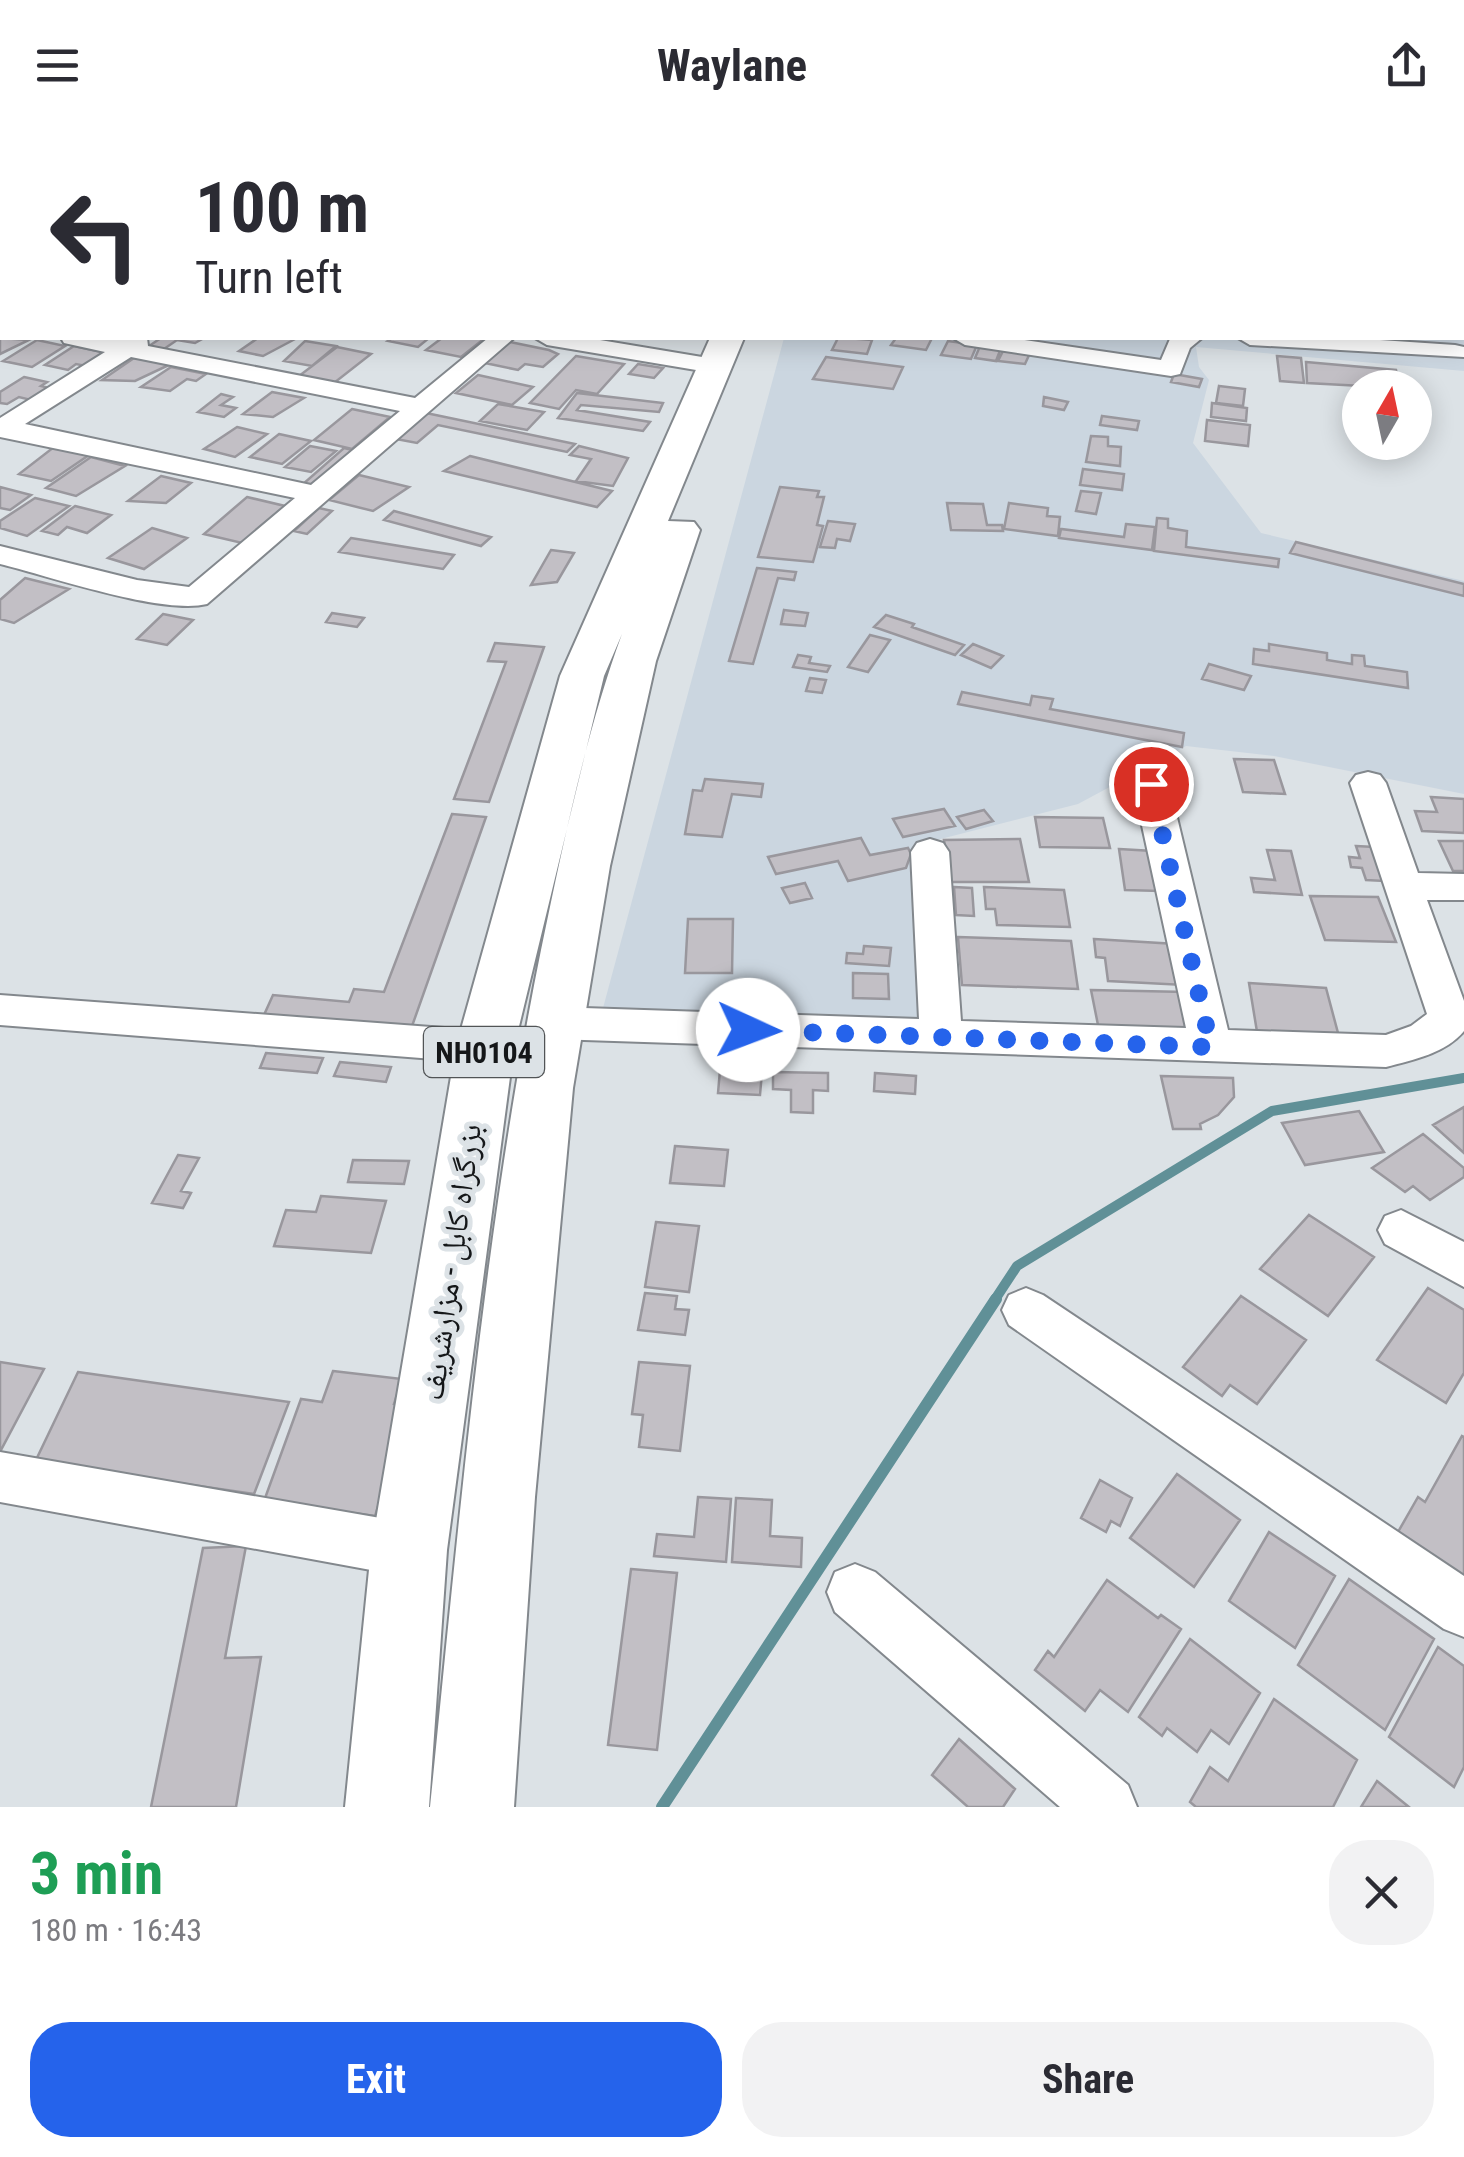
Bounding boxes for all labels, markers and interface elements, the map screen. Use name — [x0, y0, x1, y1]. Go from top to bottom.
icon: menu — [30, 38, 85, 93]
icon: share — [1379, 38, 1434, 93]
text: Waylane — [657, 39, 807, 92]
text: 100 m — [195, 167, 369, 249]
icon: left — [30, 170, 160, 300]
text: Turn left — [195, 251, 343, 304]
north arrow — [1342, 370, 1432, 460]
map controls — [1342, 370, 1432, 460]
pin — [1109, 742, 1194, 827]
icon: arrive — [1124, 757, 1179, 812]
position arrow — [696, 978, 800, 1082]
road number: NH0104 — [424, 1027, 544, 1077]
street label: بزرگراه کابل - مزارشریف — [413, 1121, 490, 1403]
text: 3 min — [30, 1838, 163, 1909]
button: close — [1329, 1840, 1434, 1945]
text: 180 m · 16:43 — [30, 1911, 202, 1949]
button: Exit — [30, 2022, 722, 2137]
button: Share — [742, 2022, 1434, 2137]

